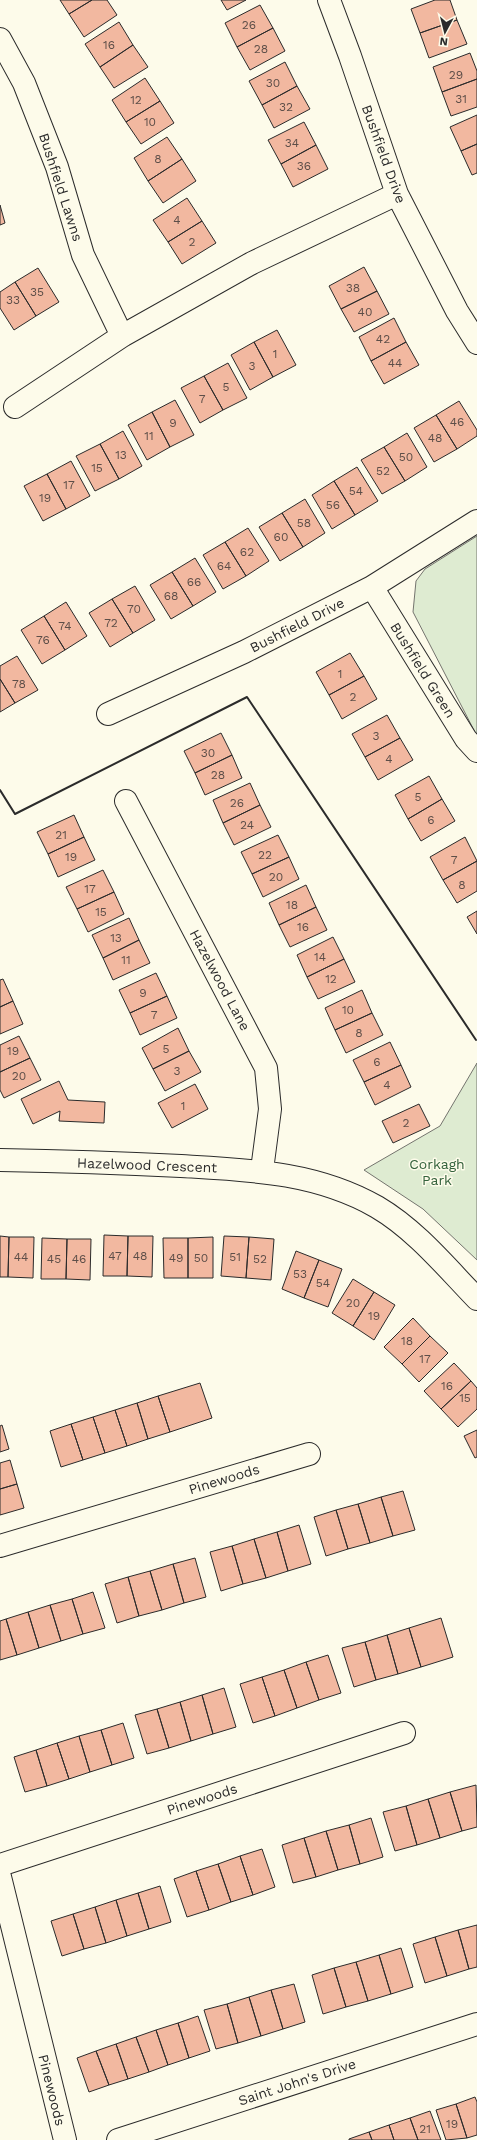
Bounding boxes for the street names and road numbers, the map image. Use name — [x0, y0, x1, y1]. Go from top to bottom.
street label: Bushfield Drive — [359, 103, 409, 205]
street label: Bushfield Lawns — [36, 131, 86, 243]
street label: Bushfield Drive — [247, 594, 347, 656]
street label: Bushfield Green — [387, 619, 459, 721]
street label: Hazelwood Lane — [187, 927, 253, 1033]
street label: Hazelwood Crescent — [77, 1155, 218, 1175]
street label: Pinewoods — [187, 1461, 261, 1497]
street label: Pinewoods — [165, 1780, 239, 1818]
street label: Pinewoods — [35, 2053, 69, 2127]
street label: Saint John's Drive — [236, 2055, 358, 2109]

